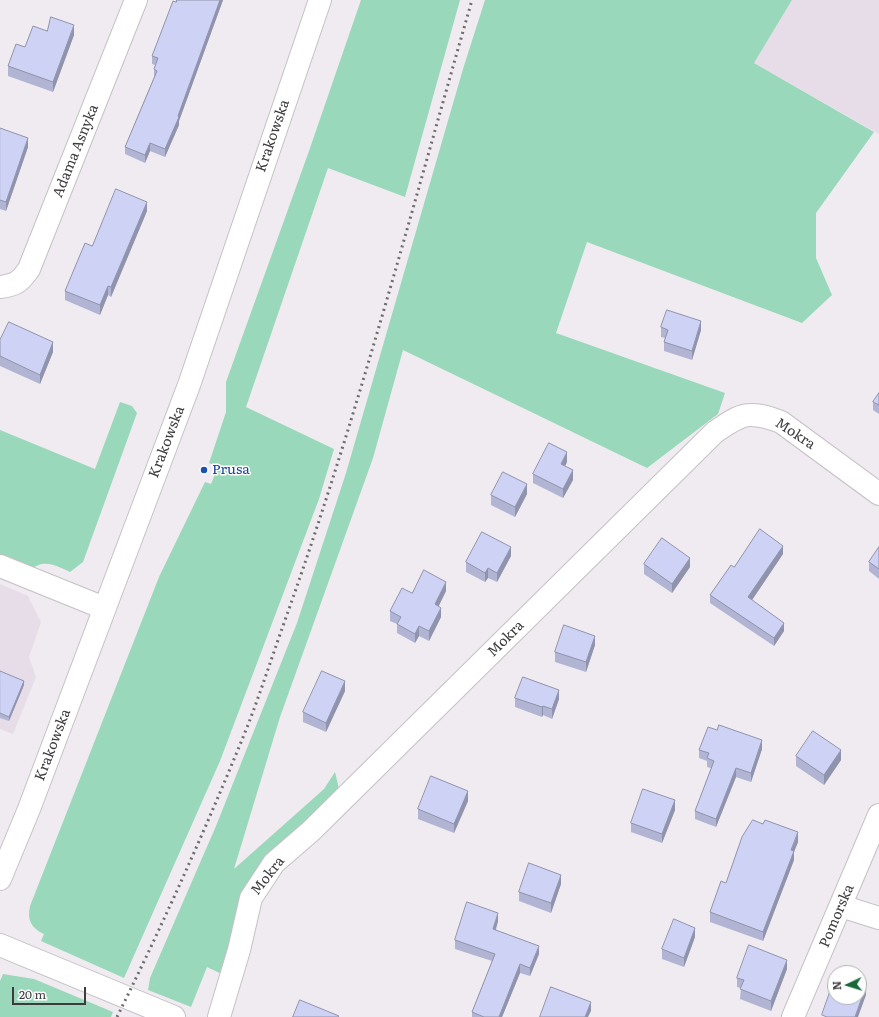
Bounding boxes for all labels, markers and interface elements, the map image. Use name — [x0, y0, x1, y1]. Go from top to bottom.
street label: Krakowska — [253, 98, 293, 174]
street label: Adama Asnyka — [50, 102, 102, 200]
street label: Krakowska — [146, 404, 188, 480]
street label: Mokra — [772, 415, 818, 453]
place label: Prusa — [212, 462, 250, 478]
marker: Prusa — [199, 465, 209, 475]
street label: Mokra — [484, 617, 528, 661]
street label: Krakowska — [32, 707, 74, 783]
street label: Mokra — [248, 853, 288, 899]
street label: Pomorska — [816, 882, 858, 950]
north arrow — [827, 965, 867, 1005]
scale bar — [14, 979, 88, 1005]
text: N — [828, 981, 844, 991]
text: 20 m — [19, 985, 46, 1003]

